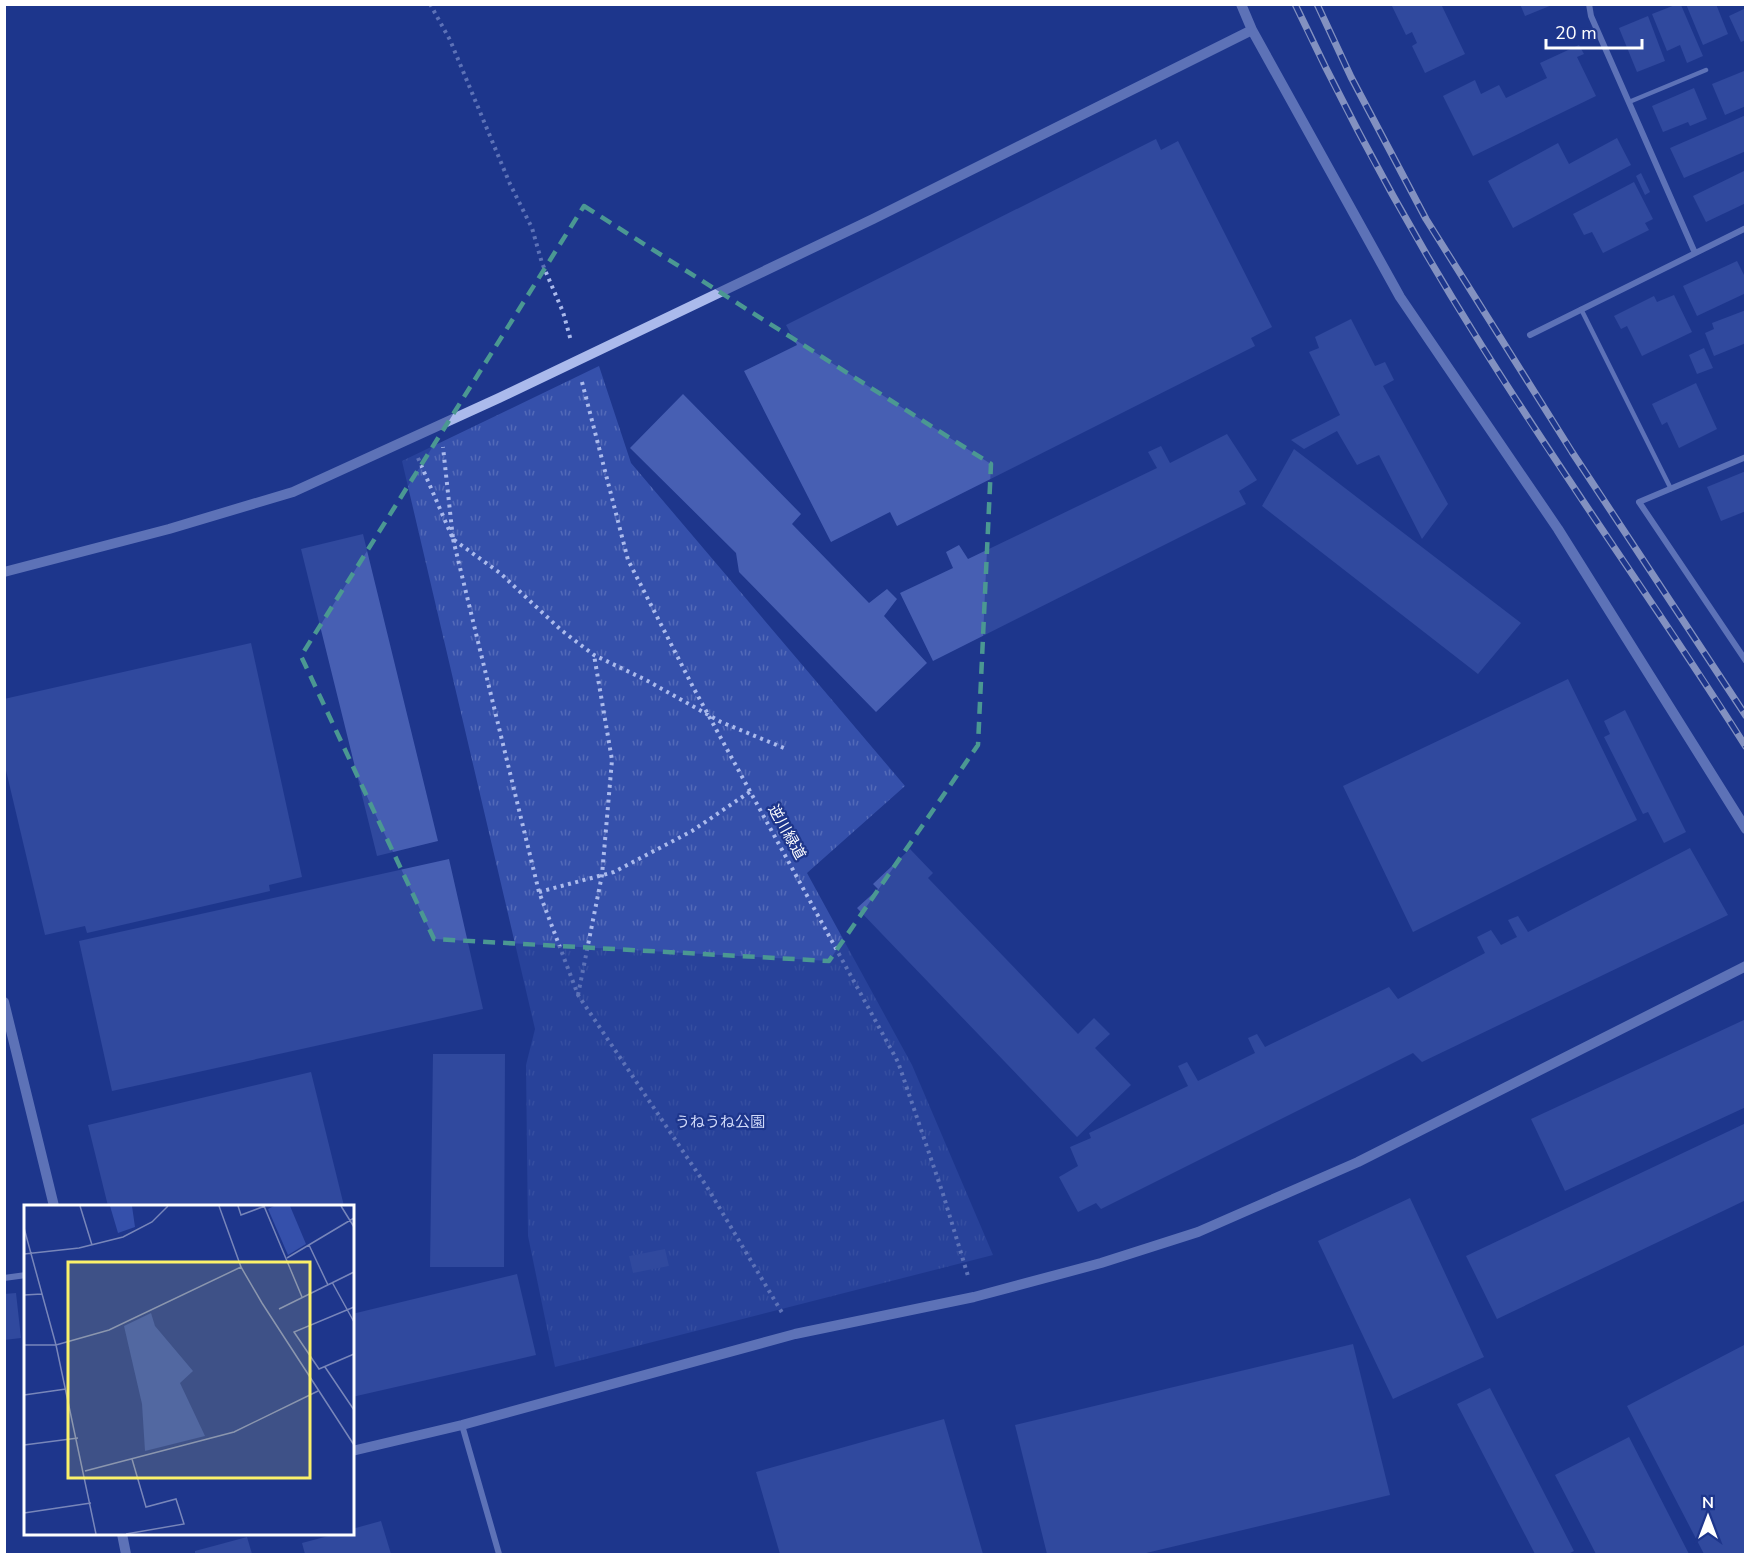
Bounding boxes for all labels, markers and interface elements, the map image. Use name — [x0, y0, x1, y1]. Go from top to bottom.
scale bar — [1546, 12, 1642, 50]
text: 20 m — [1555, 21, 1597, 45]
street label: 逆川緑道 — [764, 801, 810, 863]
park label: うねうね公園 — [675, 1112, 765, 1132]
inset map — [24, 1205, 354, 1535]
north arrow — [1678, 1487, 1738, 1547]
text: N — [1702, 1492, 1714, 1514]

